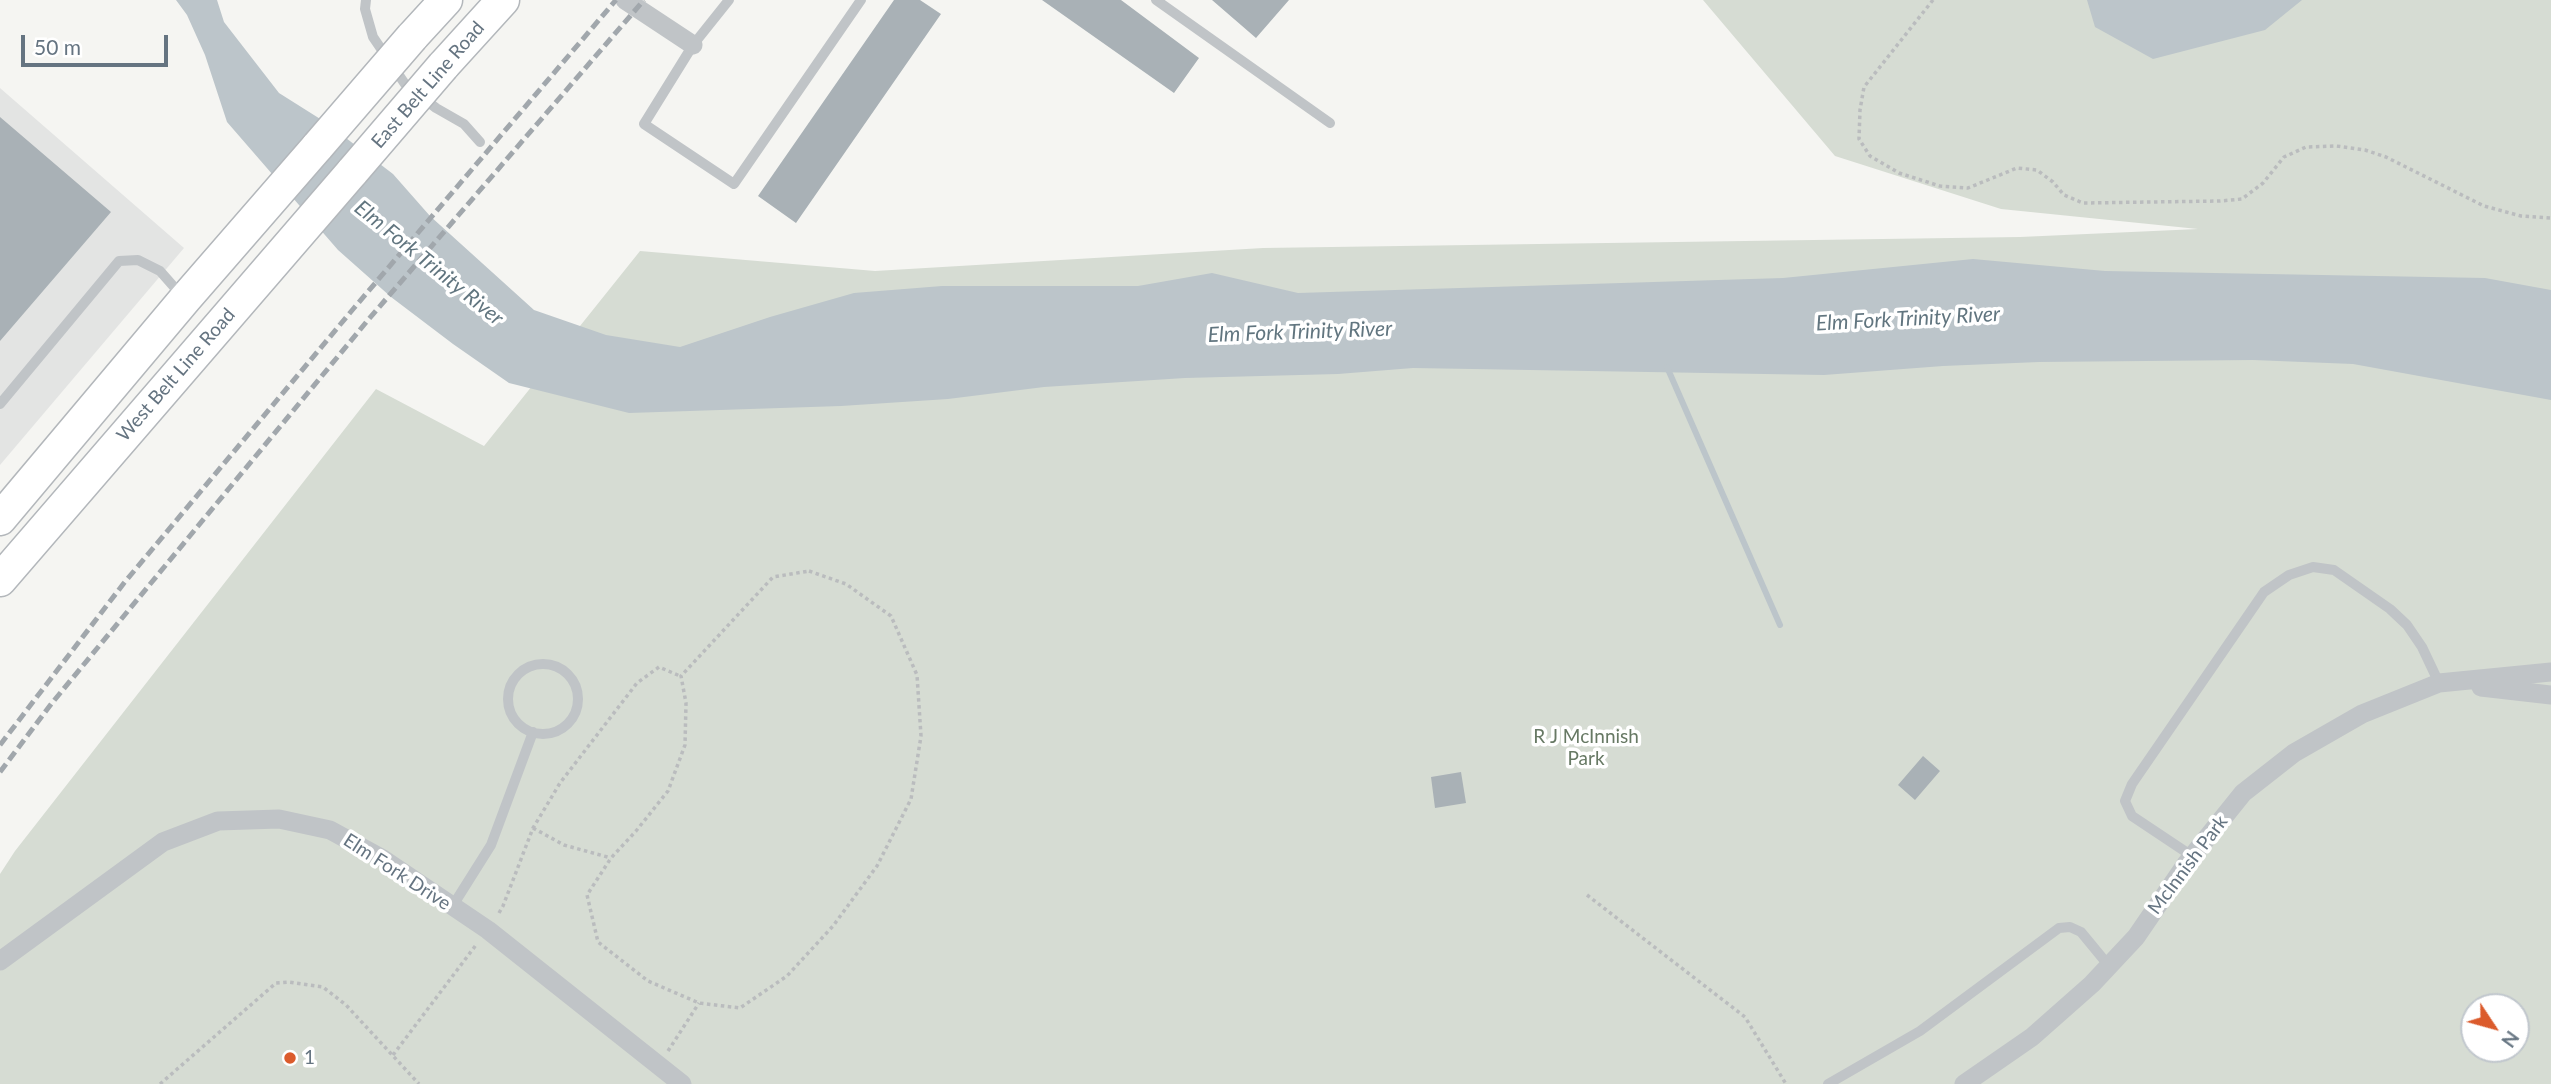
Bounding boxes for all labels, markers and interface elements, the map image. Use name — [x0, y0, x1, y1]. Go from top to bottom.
street label: East Belt Line Road — [367, 17, 489, 153]
scale bar — [24, 21, 172, 65]
text: 50 m — [34, 34, 81, 59]
water label: Elm Fork Trinity River — [349, 195, 509, 331]
water label: Elm Fork Trinity River — [1815, 302, 2001, 336]
street label: West Belt Line Road — [112, 304, 240, 446]
water label: Elm Fork Trinity River — [1207, 316, 1393, 348]
park label: R J McInnish Park — [1533, 726, 1639, 770]
street label: McInnish Park — [2143, 811, 2233, 919]
street label: Elm Fork Drive — [339, 829, 455, 915]
north arrow — [2460, 993, 2530, 1063]
text: N — [2497, 1027, 2524, 1052]
place label: 1 — [304, 1047, 315, 1069]
marker: 1 — [282, 1050, 298, 1066]

